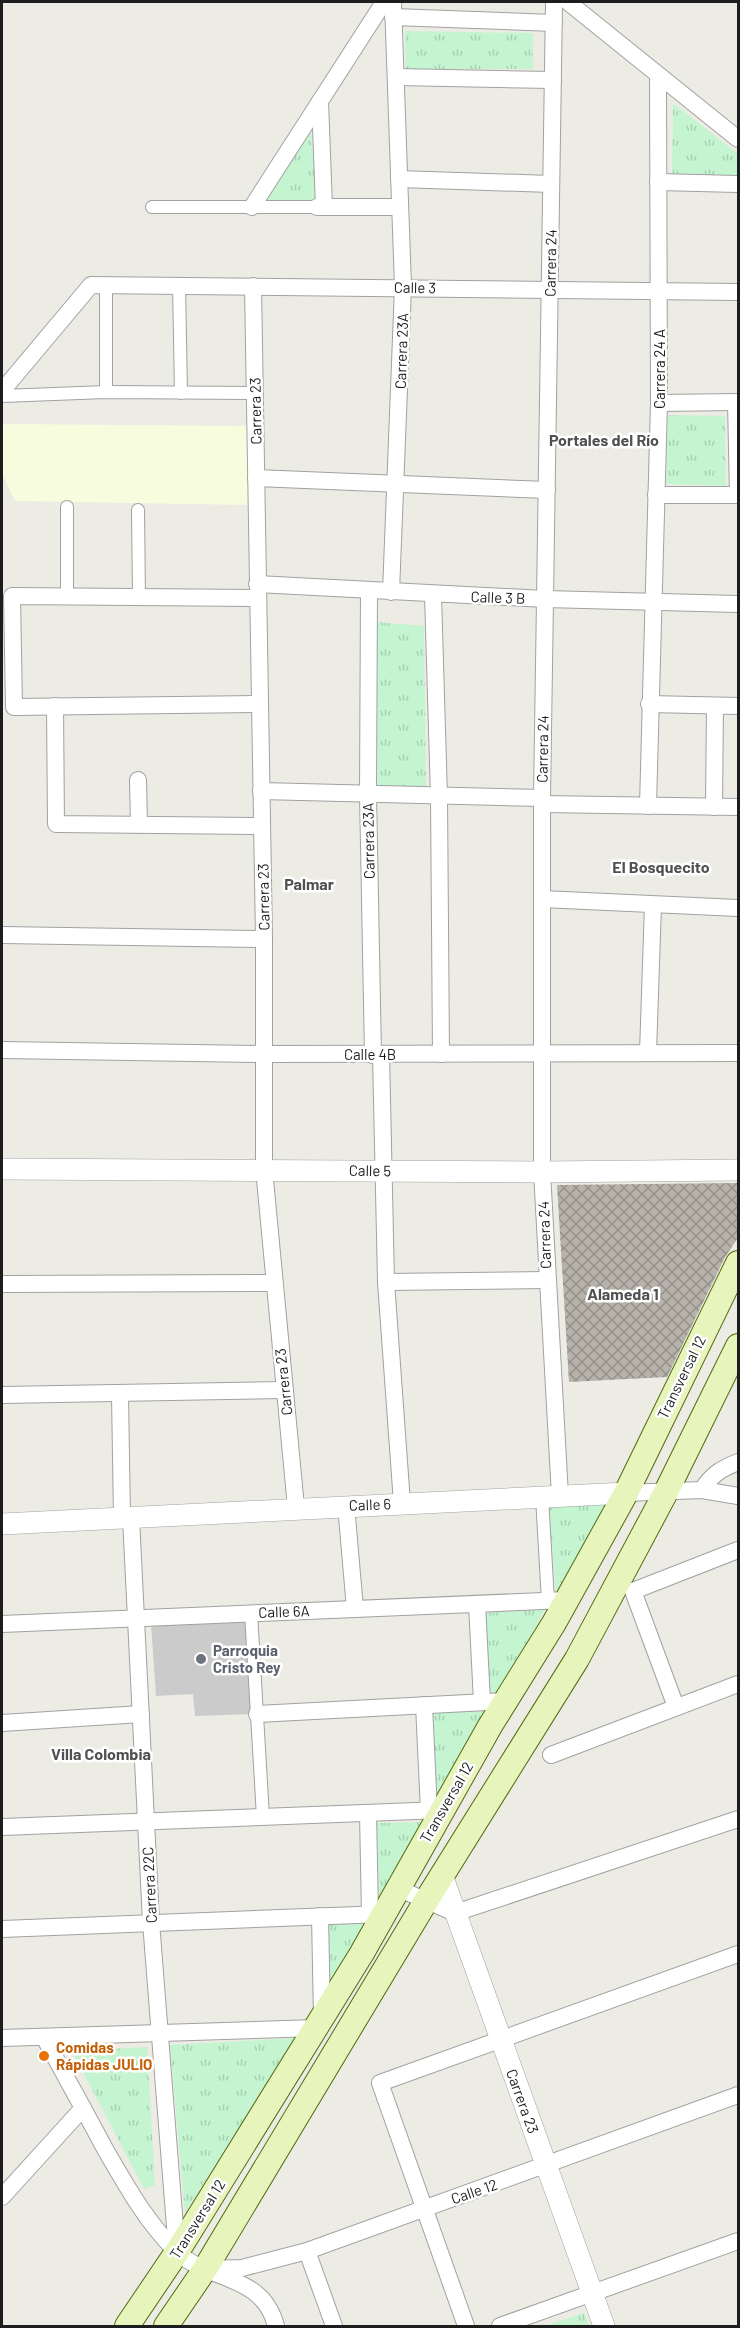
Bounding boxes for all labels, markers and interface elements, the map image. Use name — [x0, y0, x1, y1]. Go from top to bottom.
street label: Carrera 24 — [540, 229, 560, 297]
street label: Calle 3 — [394, 278, 436, 296]
street label: Carrera 23A — [391, 313, 411, 389]
street label: Carrera 24 A — [650, 329, 668, 409]
street label: Carrera 23 — [245, 377, 265, 445]
district label: Portales del Río — [549, 430, 659, 449]
street label: Calle 3 B — [470, 587, 526, 607]
street label: Carrera 24 — [532, 715, 552, 783]
street label: Carrera 23A — [358, 803, 378, 879]
district label: El Bosquecito — [612, 857, 710, 876]
street label: Carrera 23 — [253, 863, 273, 931]
district label: Palmar — [284, 874, 334, 893]
street label: Calle 4B — [344, 1045, 396, 1063]
street label: Calle 5 — [349, 1161, 391, 1179]
street label: Carrera 24 — [534, 1201, 554, 1269]
district label: Alameda 1 — [587, 1284, 659, 1303]
street label: Transversal 12 — [653, 1332, 709, 1422]
street label: Carrera 23 — [271, 1348, 295, 1416]
street label: Calle 6 — [349, 1494, 391, 1514]
street label: Calle 6A — [258, 1601, 310, 1621]
place label: Parroquia Cristo Rey — [213, 1641, 281, 1676]
marker: Parroquia Cristo Rey — [194, 1652, 208, 1666]
district label: Villa Colombia — [51, 1744, 151, 1763]
street label: Transversal 12 — [416, 1758, 476, 1846]
street label: Carrera 22C — [138, 1846, 160, 1924]
place label: Comidas Rápidas JULIO — [56, 2038, 152, 2073]
marker: Comidas Rápidas JULIO — [37, 2049, 51, 2063]
street label: Carrera 23 — [503, 2066, 543, 2136]
street label: Calle 12 — [448, 2175, 500, 2207]
street label: Transversal 12 — [165, 2176, 229, 2262]

